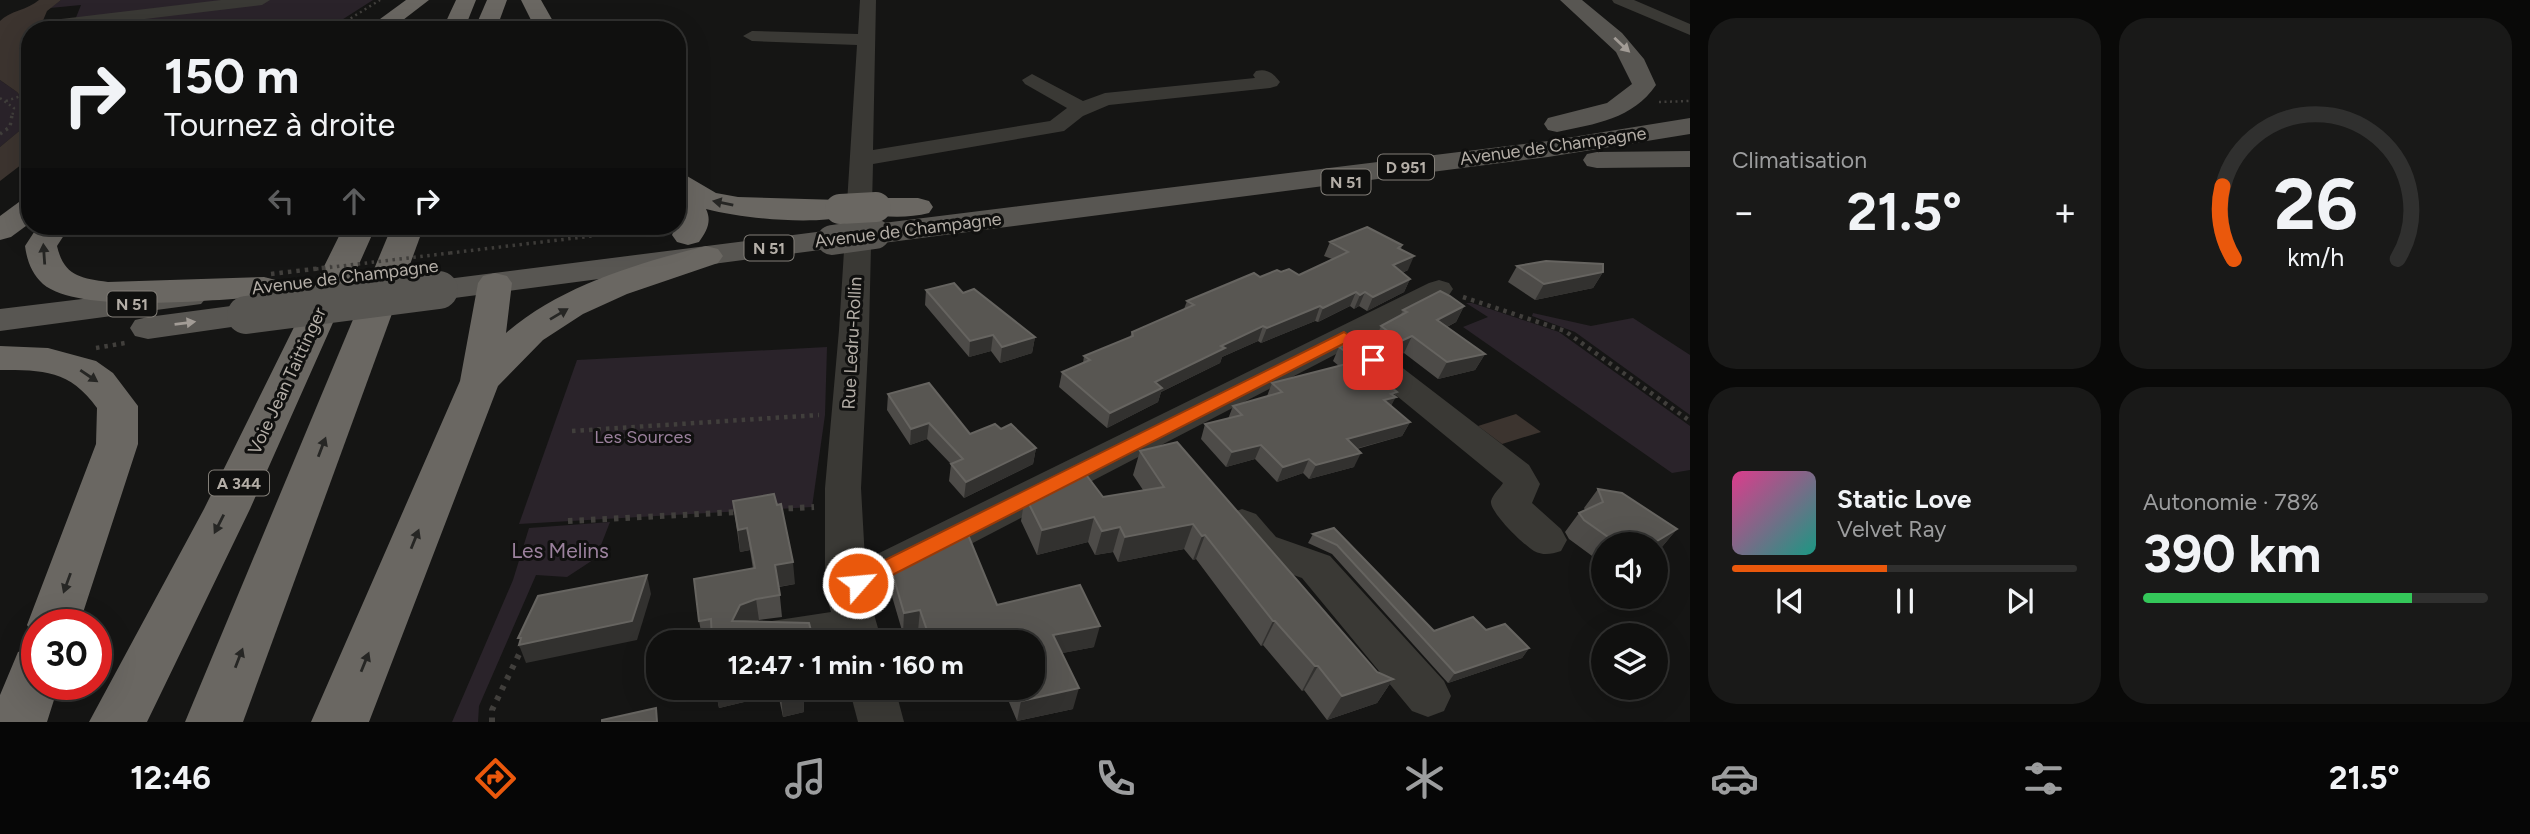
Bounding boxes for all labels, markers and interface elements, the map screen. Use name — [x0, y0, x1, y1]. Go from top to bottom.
one-way arrow — [1613, 36, 1630, 52]
text: 150 m — [164, 46, 299, 105]
icon: right — [49, 49, 140, 140]
text: Tournez à droite — [164, 106, 395, 144]
street label: Avenue de Champagne — [1458, 122, 1648, 170]
text: Climatisation — [1732, 146, 1867, 174]
road number: D 951 — [1378, 154, 1434, 180]
text: 26 — [2273, 161, 2358, 248]
road number: N 51 — [1322, 170, 1370, 194]
text: 21.5° — [1847, 181, 1962, 243]
icon: left — [262, 182, 300, 220]
icon: ahead — [335, 182, 373, 220]
icon: right — [408, 182, 446, 220]
text: − — [1732, 189, 1756, 235]
text: + — [2053, 189, 2077, 235]
one-way arrow — [712, 197, 734, 208]
street label: Avenue de Champagne — [813, 208, 1003, 252]
road number: N 51 — [744, 236, 794, 260]
text: km/h — [2287, 242, 2344, 272]
one-way arrow — [38, 243, 49, 265]
street label: Avenue de Champagne — [250, 255, 440, 299]
street label: Rue Ledru-Rollin — [838, 276, 866, 410]
road number: N 51 — [108, 292, 156, 316]
street label: Voie Jean Taittinger — [243, 304, 331, 458]
one-way arrow — [549, 308, 568, 320]
one-way arrow — [174, 317, 196, 328]
pin — [1343, 330, 1403, 390]
icon: arrive — [1354, 341, 1392, 379]
one-way arrow — [79, 370, 99, 383]
park label: Les Sources — [594, 426, 692, 448]
one-way arrow — [316, 436, 327, 457]
road number: A 344 — [209, 470, 269, 496]
text: Static Love — [1837, 483, 1971, 515]
text: Autonomie · 78% — [2143, 488, 2319, 516]
one-way arrow — [214, 514, 225, 534]
text: Velvet Ray — [1837, 515, 1946, 543]
text: 390 km — [2143, 523, 2321, 585]
one-way arrow — [410, 528, 421, 549]
map controls — [1591, 532, 1668, 700]
button: sound — [1591, 532, 1668, 609]
park label: Les Melins — [511, 538, 609, 563]
position arrow — [821, 546, 895, 620]
one-way arrow — [62, 572, 73, 593]
icon: previous — [1771, 582, 1809, 620]
icon: pause — [1886, 582, 1924, 620]
icon: next — [2001, 582, 2039, 620]
speed limit sign: 30 — [21, 609, 112, 700]
button: layers — [1591, 623, 1668, 700]
one-way arrow — [234, 648, 245, 669]
text: 12:47 · 1 min · 160 m — [727, 649, 964, 681]
one-way arrow — [359, 651, 370, 672]
icon: directions — [471, 754, 520, 803]
icon: music — [781, 754, 830, 803]
icon: phone — [1091, 754, 1140, 803]
icon: climate — [1400, 754, 1449, 803]
icon: car — [1710, 754, 1759, 803]
icon: filters — [2019, 754, 2068, 803]
text: 12:46 — [130, 759, 211, 797]
text: 21.5° — [2329, 759, 2400, 797]

